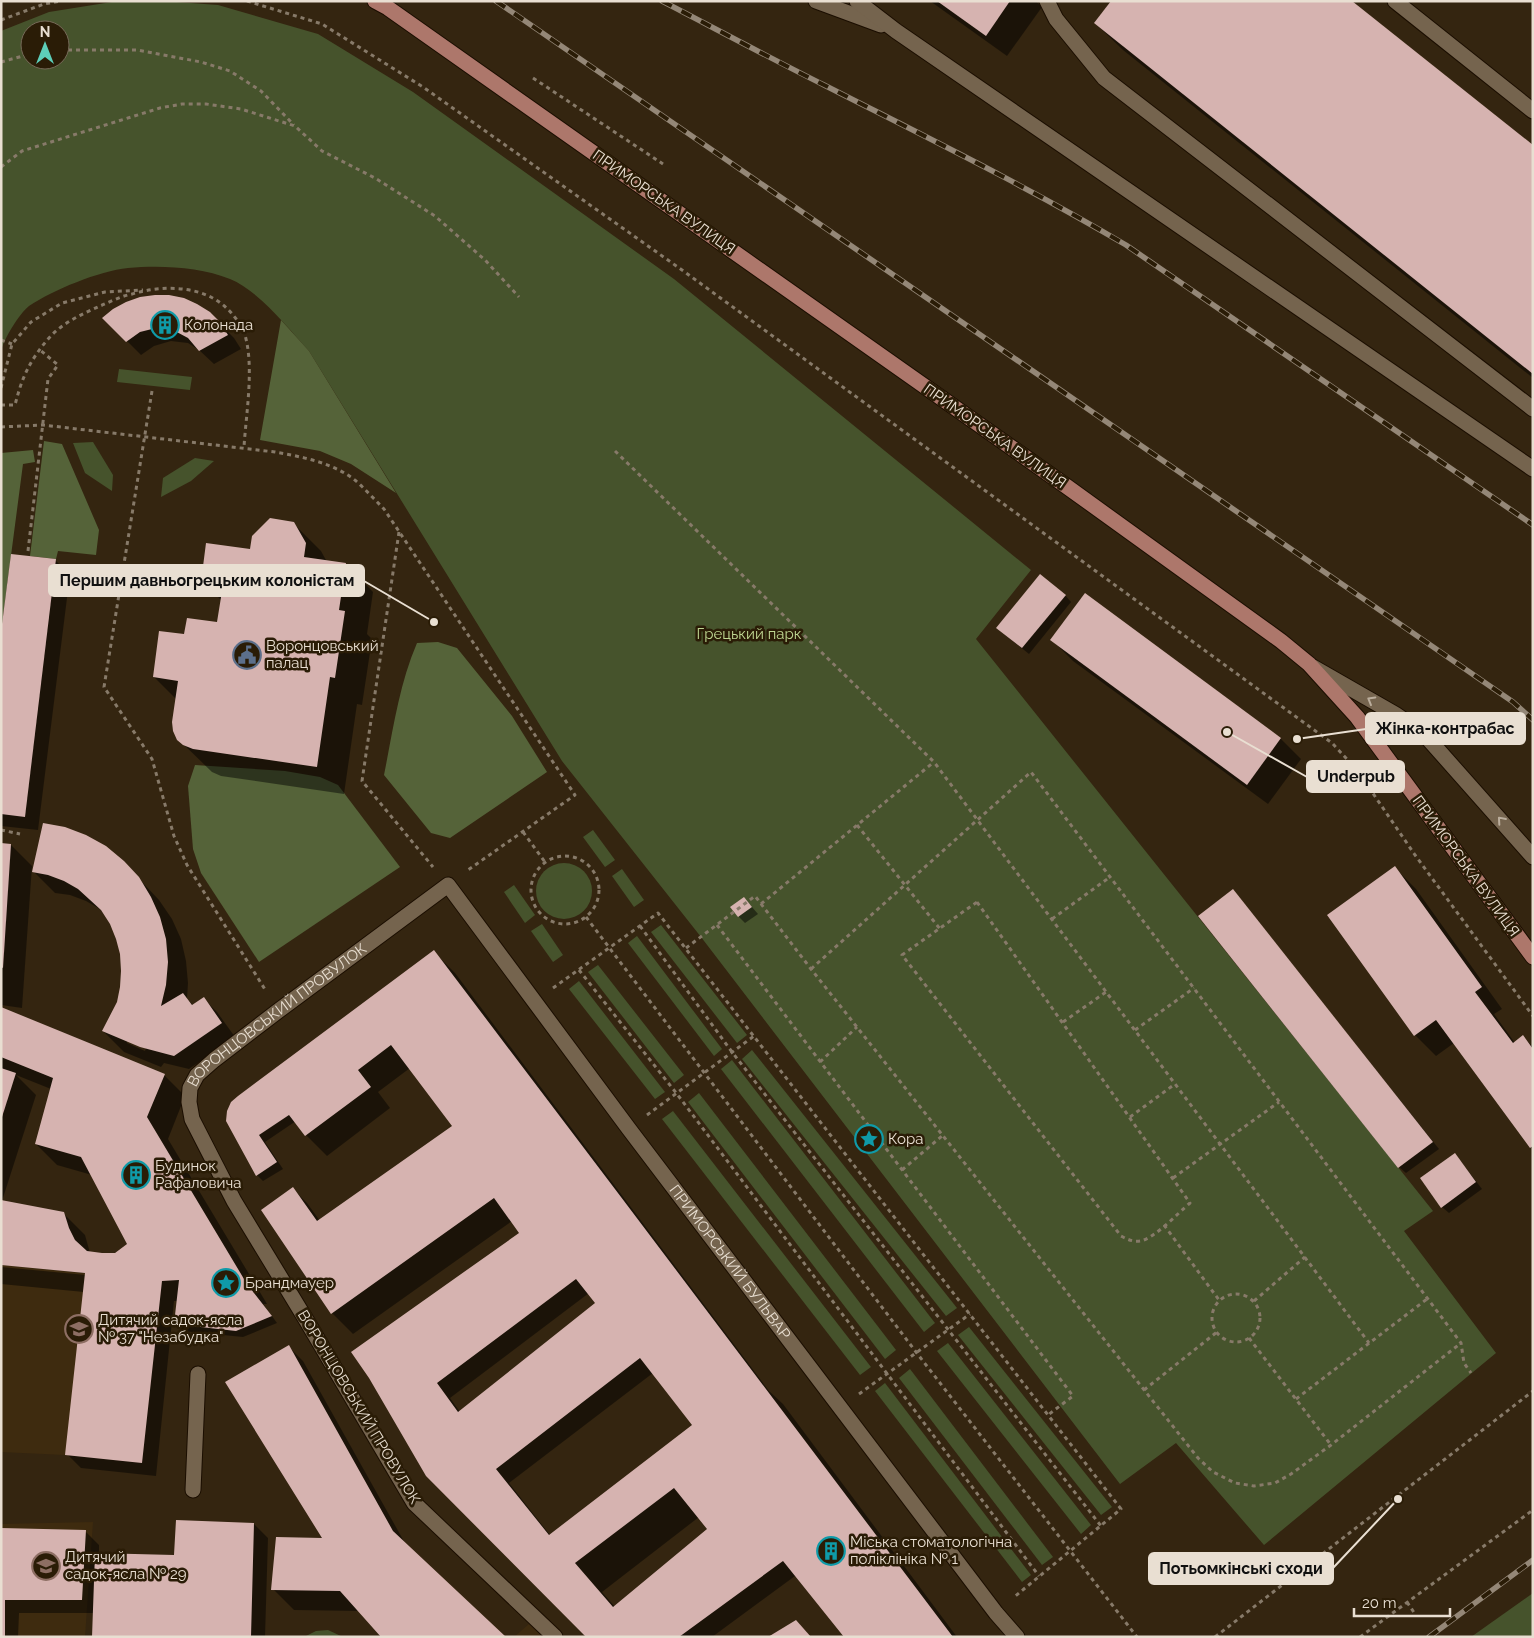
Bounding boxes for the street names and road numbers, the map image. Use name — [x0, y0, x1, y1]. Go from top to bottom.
street label: ПРИМОРСЬКА ВУЛИЦЯ — [589, 146, 739, 258]
street label: ПРИМОРСЬКА ВУЛИЦЯ — [920, 380, 1070, 492]
street label: ПРИМОРСЬКА ВУЛИЦЯ — [1409, 792, 1523, 940]
street label: ВОРОНЦОВСЬКИЙ ПРОВУЛОК — [183, 939, 370, 1090]
street label: ПРИМОРСЬКИЙ БУЛЬВАР — [666, 1181, 794, 1343]
street label: ВОРОНЦОВСЬКИЙ ПРОВУЛОК — [294, 1307, 424, 1508]

